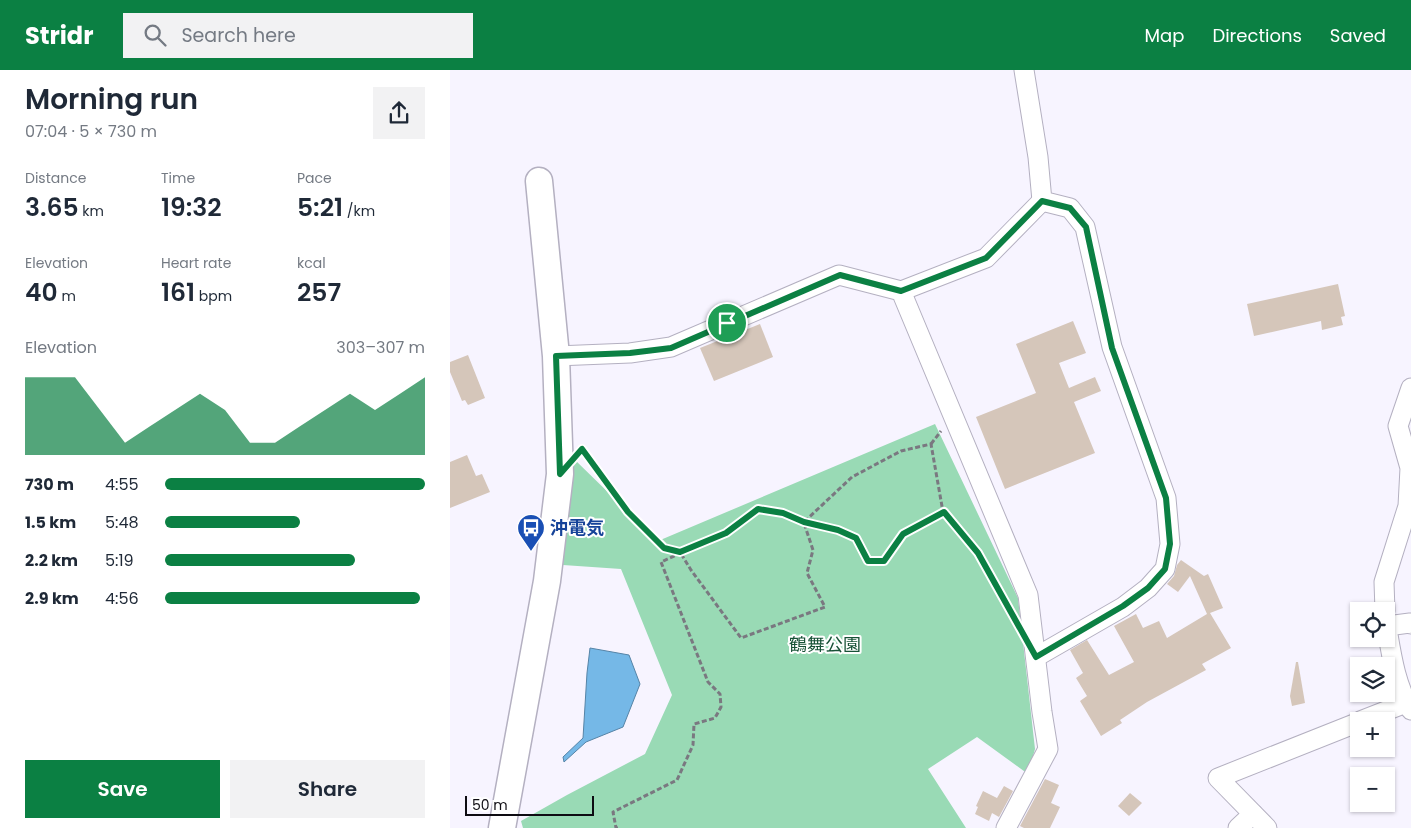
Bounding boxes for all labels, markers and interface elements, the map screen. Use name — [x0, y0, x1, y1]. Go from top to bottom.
search box — [123, 13, 473, 58]
text: Stridr — [25, 19, 93, 52]
icon: search — [141, 21, 169, 49]
text: Search here — [181, 22, 296, 49]
text: Map — [1145, 23, 1184, 48]
text: Directions — [1212, 23, 1302, 48]
text: Saved — [1330, 23, 1386, 48]
text: Morning run — [25, 80, 198, 119]
button: share — [373, 87, 425, 139]
text: 07:04 · 5 × 730 m — [25, 120, 157, 143]
text: Distance — [25, 168, 86, 188]
text: Time — [161, 168, 195, 188]
text: Pace — [297, 168, 332, 188]
text: 3.65 — [25, 190, 79, 225]
text: 19:32 — [161, 190, 222, 225]
text: 5:21 — [297, 190, 343, 225]
text: km — [79, 201, 104, 221]
text: /km — [343, 201, 375, 221]
text: Elevation — [25, 253, 88, 273]
text: Heart rate — [161, 253, 231, 273]
text: kcal — [297, 253, 326, 273]
text: 40 — [25, 275, 58, 310]
text: 161 — [161, 275, 195, 310]
text: 257 — [297, 275, 341, 310]
text: m — [58, 286, 76, 306]
text: bpm — [195, 286, 232, 306]
pin — [706, 302, 748, 344]
icon: arrive — [713, 309, 741, 337]
text: Elevation — [25, 336, 97, 359]
text: 303–307 m — [336, 336, 425, 359]
text: 730 m — [25, 473, 74, 496]
text: 4:55 — [105, 473, 139, 496]
text: 1.5 km — [25, 511, 76, 534]
text: 5:48 — [105, 511, 139, 534]
bus stop icon: 沖電気 — [516, 513, 546, 552]
place label: 沖電気 — [550, 515, 604, 540]
text: 2.2 km — [25, 549, 78, 572]
text: 5:19 — [105, 549, 134, 572]
text: 2.9 km — [25, 587, 79, 610]
text: 4:56 — [105, 587, 139, 610]
map controls — [1350, 602, 1395, 812]
button: locate — [1350, 602, 1395, 647]
park label: 鶴舞公園 — [789, 632, 861, 657]
button: layers — [1350, 657, 1395, 702]
button: + — [1350, 712, 1395, 757]
button: Save — [25, 760, 220, 818]
button: Share — [230, 760, 425, 818]
button: − — [1350, 767, 1395, 812]
scale bar — [465, 793, 594, 816]
text: 50 m — [472, 795, 508, 815]

